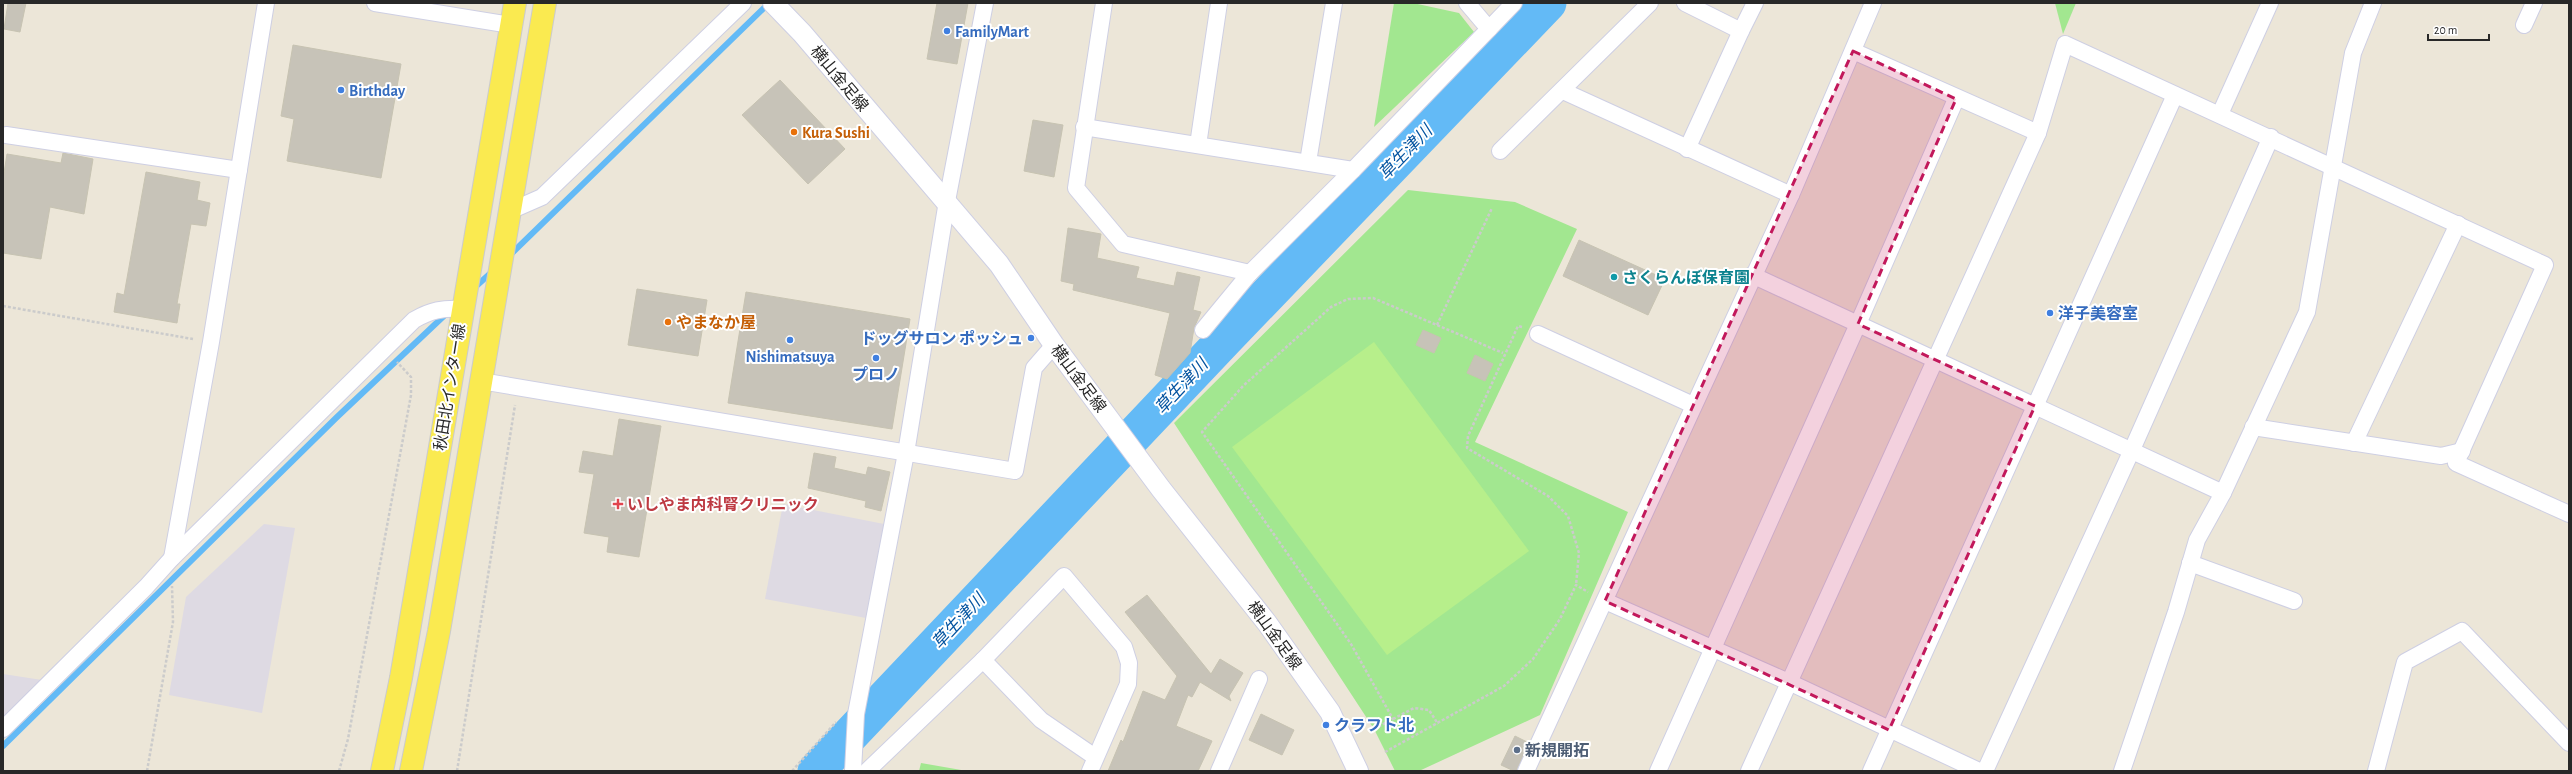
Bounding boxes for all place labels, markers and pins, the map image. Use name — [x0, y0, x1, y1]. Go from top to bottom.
place label: FamilyMart — [955, 24, 1030, 41]
marker: FamilyMart — [942, 26, 952, 36]
place label: Birthday — [349, 83, 406, 100]
marker: Birthday — [336, 85, 346, 95]
place label: Kura Sushi — [802, 125, 870, 141]
marker: Kura Sushi — [789, 127, 799, 137]
place label: さくらんぼ保育園 — [1622, 269, 1750, 286]
marker: さくらんぼ保育園 — [1609, 272, 1619, 282]
place label: 洋子美容室 — [2058, 305, 2138, 322]
marker: 洋子美容室 — [2045, 308, 2055, 318]
place label: やまなか屋 — [676, 314, 756, 331]
marker: やまなか屋 — [663, 317, 673, 327]
place label: ドッグサロン ポッシュ — [861, 329, 1023, 347]
marker: ドッグサロン ポッシュ — [1026, 333, 1036, 343]
marker: Nishimatsuya — [785, 335, 795, 345]
place label: Nishimatsuya — [745, 349, 835, 366]
marker: プロノ — [871, 353, 881, 363]
place label: プロノ — [852, 366, 900, 383]
place label: いしやま内科腎クリニック — [627, 496, 819, 513]
marker: いしやま内科腎クリニック — [612, 498, 624, 510]
place label: クラフト北 — [1334, 717, 1414, 734]
marker: クラフト北 — [1321, 720, 1331, 730]
place label: 新規開拓 — [1525, 742, 1589, 759]
marker: 新規開拓 — [1512, 745, 1522, 755]

